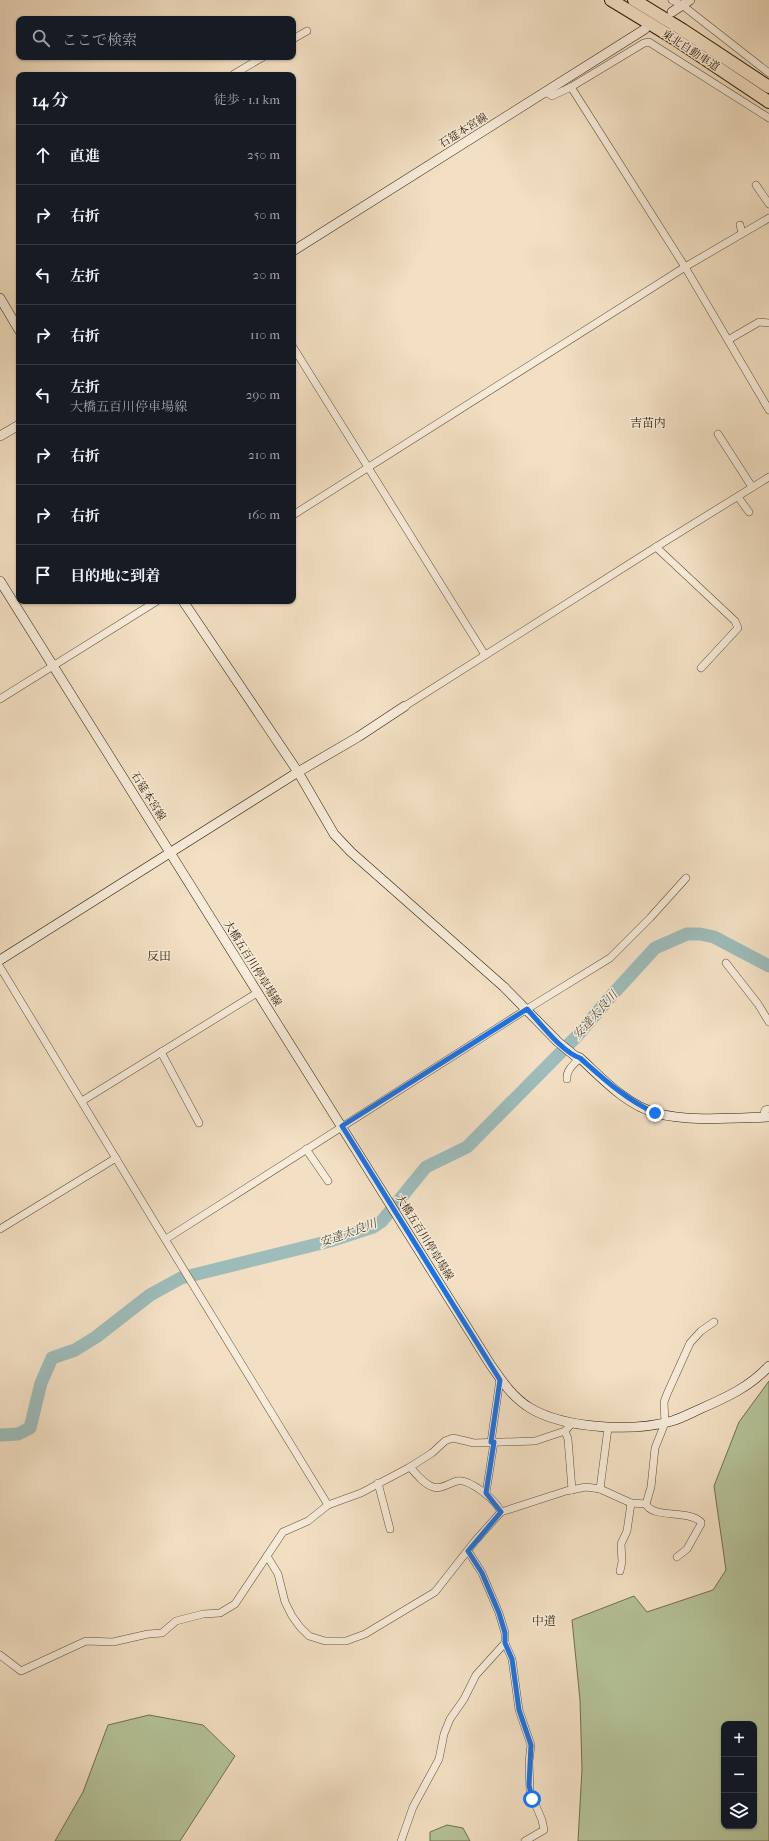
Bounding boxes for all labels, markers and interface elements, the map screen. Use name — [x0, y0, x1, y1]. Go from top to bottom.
search box — [16, 16, 296, 60]
icon: search — [30, 27, 52, 49]
street label: 東北自動車道 — [660, 27, 722, 74]
text: ここで検索 — [62, 31, 137, 49]
text: 14 分 — [32, 90, 69, 110]
text: 徒歩 · 1.1 km — [214, 92, 280, 107]
street label: 石筵本宮線 — [436, 110, 490, 151]
icon: ahead — [32, 144, 54, 166]
text: 直進 — [70, 147, 100, 165]
text: 250 m — [247, 147, 280, 162]
icon: right — [32, 204, 54, 226]
text: 右折 — [70, 207, 100, 225]
text: 50 m — [254, 207, 280, 222]
icon: left — [32, 264, 54, 286]
text: 左折 — [70, 267, 100, 285]
text: 20 m — [253, 267, 280, 282]
icon: right — [32, 324, 54, 346]
text: 右折 — [70, 327, 100, 345]
text: 110 m — [250, 327, 280, 342]
text: 左折 — [70, 378, 100, 396]
icon: left — [32, 384, 54, 406]
text: 290 m — [246, 387, 280, 402]
text: 大橋五百川停車場線 — [70, 399, 187, 414]
district label: 吉苗内 — [630, 416, 666, 430]
icon: right — [32, 444, 54, 466]
text: 右折 — [70, 447, 100, 465]
text: 210 m — [248, 447, 280, 462]
icon: right — [32, 504, 54, 526]
text: 右折 — [70, 507, 100, 525]
text: 160 m — [248, 507, 280, 522]
icon: arrive — [32, 564, 54, 586]
text: 目的地に到着 — [70, 567, 160, 585]
street label: 石筵本宮線 — [128, 769, 169, 823]
street label: 大橋五百川停車場線 — [221, 918, 284, 1009]
district label: 反田 — [147, 949, 171, 963]
water label: 安達太良川 — [570, 987, 622, 1042]
route end — [646, 1104, 664, 1122]
street label: 大橋五百川停車場線 — [393, 1192, 456, 1283]
water label: 安達太良川 — [317, 1215, 380, 1250]
district label: 中道 — [532, 1614, 556, 1628]
map controls — [721, 1721, 757, 1829]
button: + — [721, 1721, 757, 1757]
button: − — [721, 1757, 757, 1793]
route start — [523, 1790, 541, 1808]
button: layers — [721, 1793, 757, 1829]

